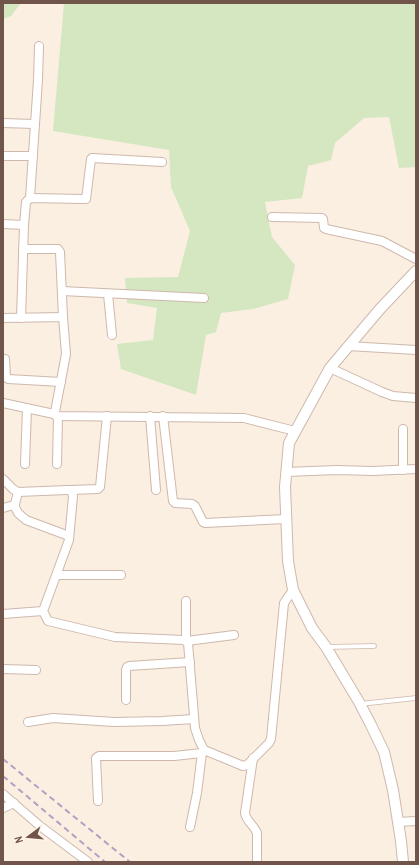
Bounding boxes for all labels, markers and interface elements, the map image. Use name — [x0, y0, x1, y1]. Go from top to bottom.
north arrow — [8, 817, 48, 857]
text: N — [11, 835, 26, 845]

